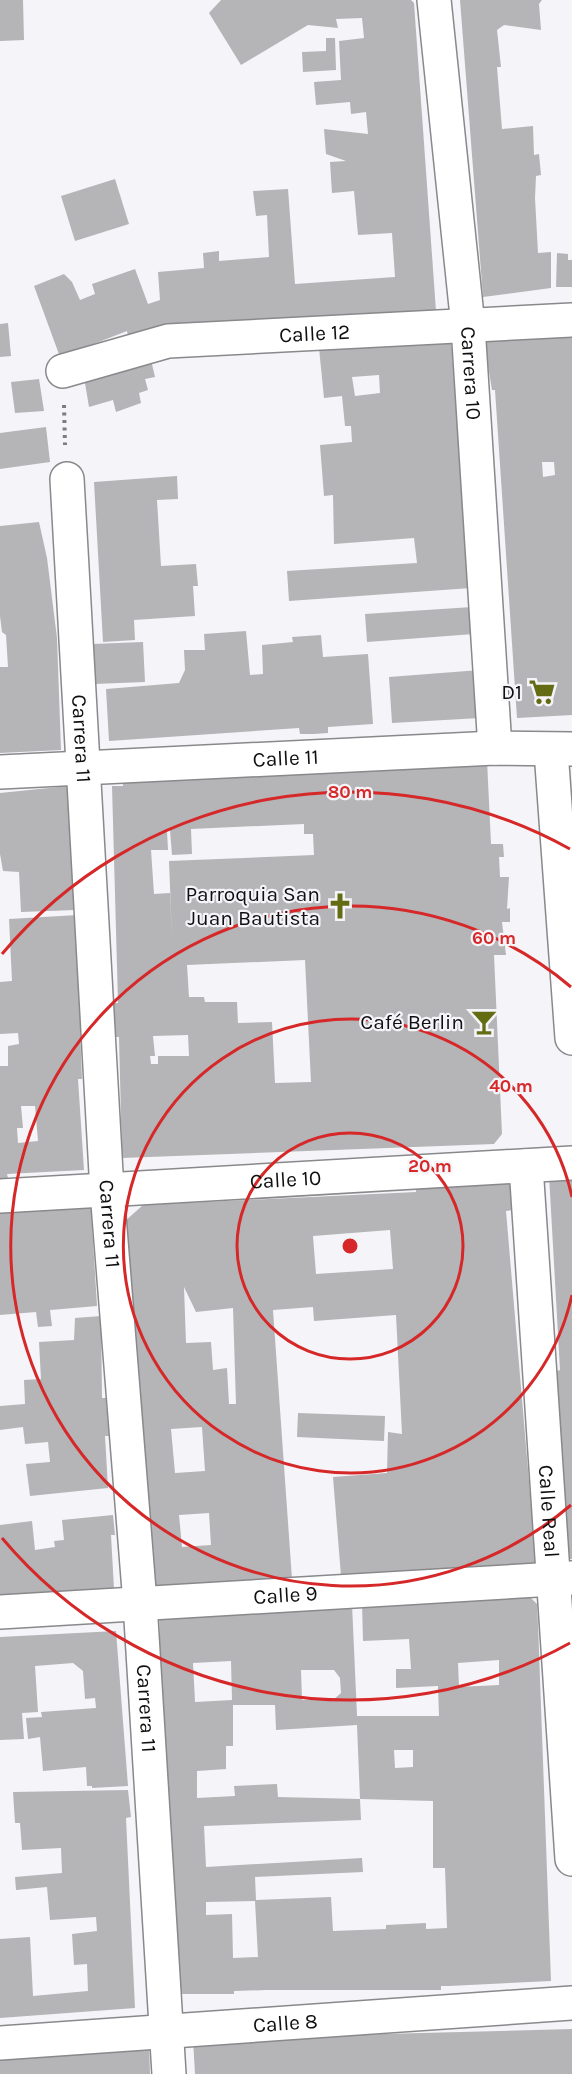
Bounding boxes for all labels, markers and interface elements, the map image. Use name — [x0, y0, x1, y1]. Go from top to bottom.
street label: Calle 12 — [278, 320, 351, 347]
street label: Carrera 10 — [456, 325, 486, 421]
supermarket icon: D1 — [527, 677, 557, 707]
place label: D1 — [501, 680, 522, 704]
street label: Carrera 11 — [67, 694, 96, 783]
street label: Calle 11 — [252, 745, 319, 772]
text: 80 m — [328, 781, 372, 803]
place label: Parroquia San Juan Bautista — [185, 882, 320, 930]
church icon: Parroquia San Juan Bautista — [325, 891, 355, 921]
text: 60 m — [472, 927, 516, 949]
bar icon: Café Berlin — [469, 1007, 499, 1037]
place label: Café Berlin — [360, 1010, 464, 1034]
text: 40 m — [489, 1075, 533, 1097]
text: 20 m — [408, 1155, 452, 1177]
street label: Calle 10 — [249, 1165, 322, 1194]
street label: Carrera 11 — [94, 1179, 125, 1269]
centre of rings — [340, 1236, 360, 1256]
street label: Calle Real — [534, 1464, 564, 1559]
street label: Calle 9 — [253, 1581, 318, 1609]
street label: Carrera 11 — [132, 1663, 161, 1753]
street label: Calle 8 — [252, 2009, 319, 2037]

